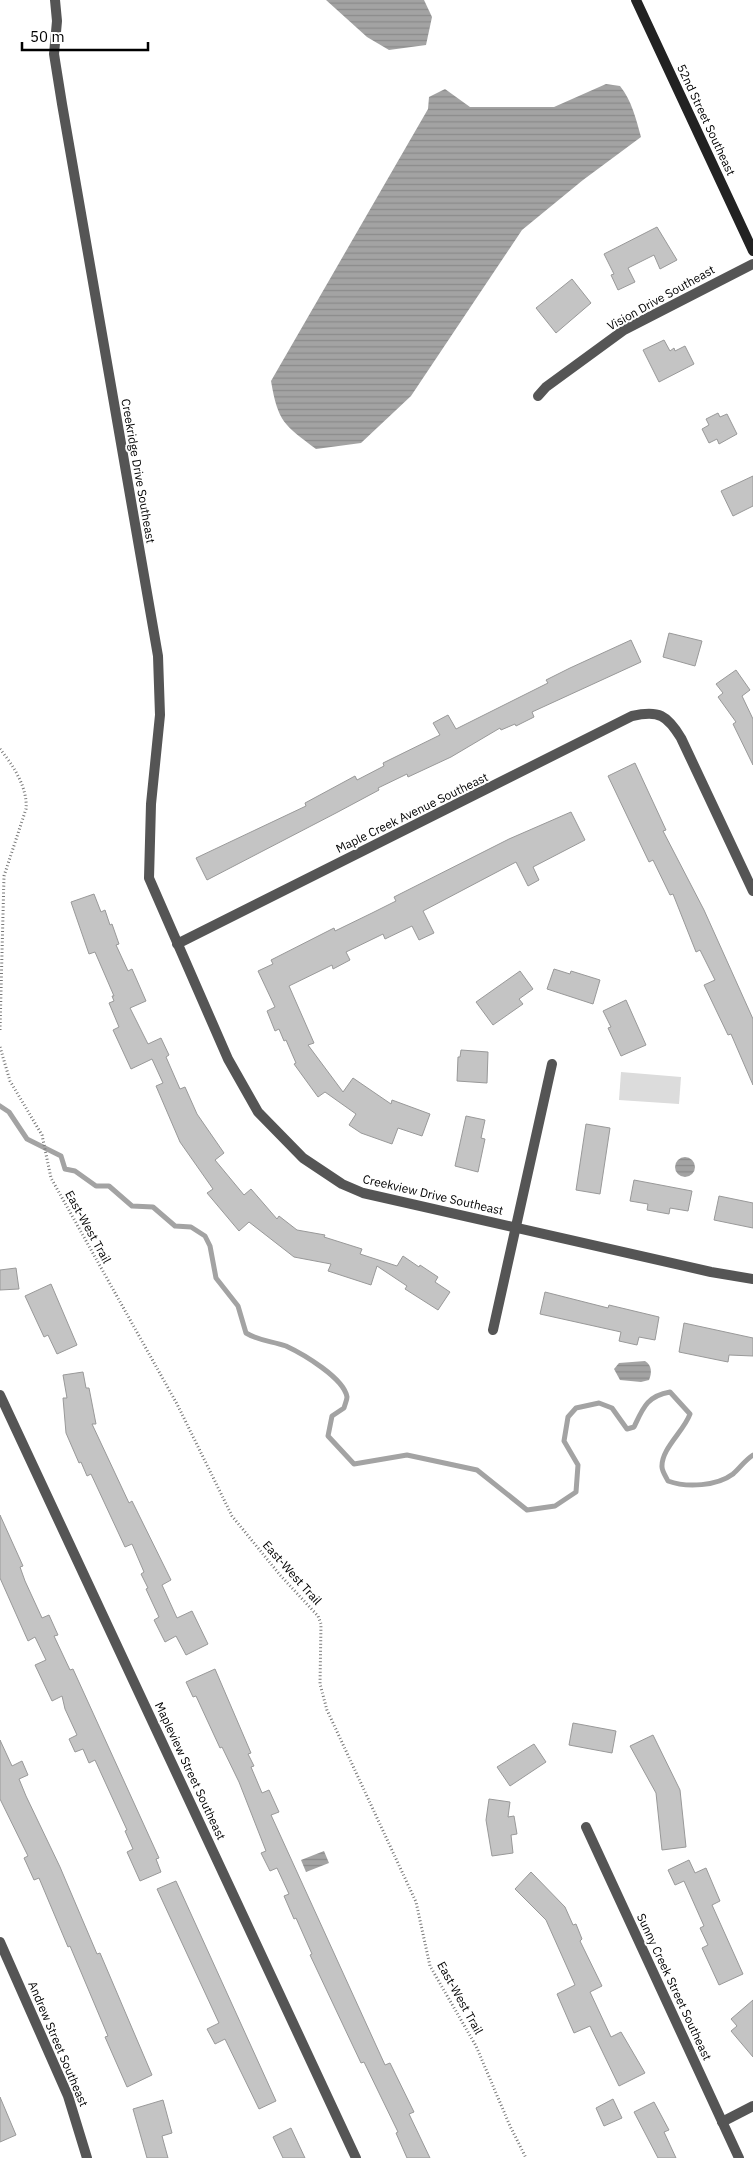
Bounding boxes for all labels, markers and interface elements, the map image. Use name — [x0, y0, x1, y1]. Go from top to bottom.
scale bar — [22, 20, 149, 52]
text: 50 m — [30, 27, 65, 46]
street label: 52nd Street Southeast — [674, 62, 739, 178]
street label: Vision Drive Southeast — [604, 262, 717, 333]
street label: Creekridge Drive Southeast — [118, 397, 159, 544]
street label: Maple Creek Avenue Southeast — [333, 769, 490, 856]
street label: Creekview Drive Southeast — [361, 1171, 505, 1218]
street label: East-West Trail — [62, 1188, 115, 1266]
street label: East-West Trail — [260, 1538, 325, 1608]
street label: Mapleview Street Southeast — [152, 1699, 229, 1842]
street label: Sunny Creek Street Southeast — [634, 1911, 715, 2063]
street label: East-West Trail — [434, 1959, 487, 2037]
street label: Andrew Street Southeast — [25, 1979, 92, 2109]

